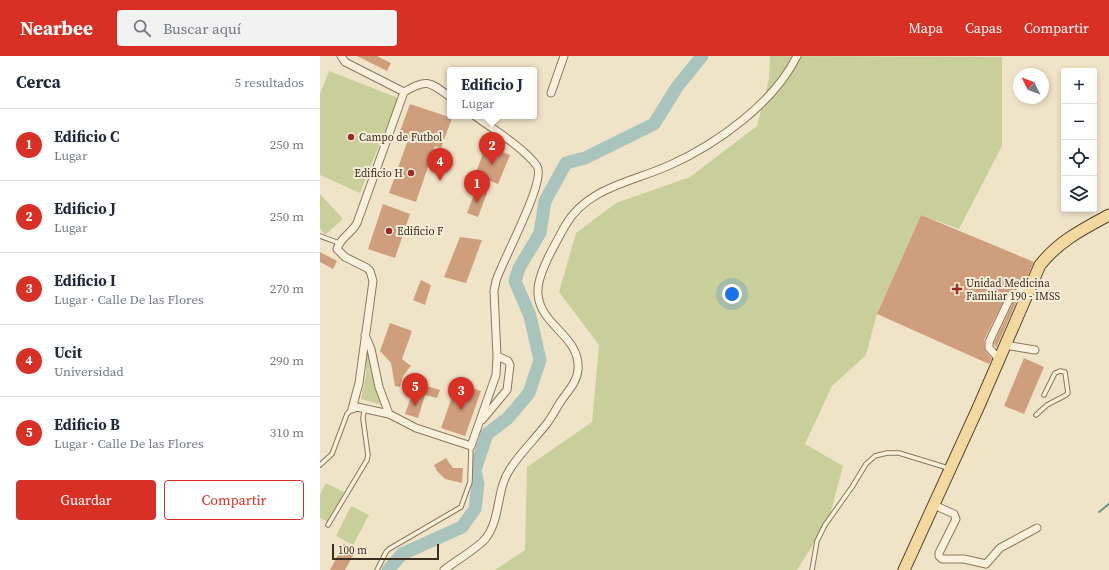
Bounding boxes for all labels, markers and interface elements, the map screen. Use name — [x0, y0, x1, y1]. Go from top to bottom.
search box — [117, 10, 397, 46]
text: Nearbee — [20, 15, 93, 41]
icon: search — [131, 17, 153, 39]
text: Buscar aquí — [163, 18, 241, 39]
text: Mapa — [908, 18, 943, 38]
text: Capas — [965, 18, 1002, 38]
text: Compartir — [1024, 18, 1089, 38]
popup — [447, 67, 537, 119]
north arrow — [1013, 68, 1049, 104]
map controls — [1061, 68, 1097, 212]
button: + — [1061, 68, 1097, 104]
text: Cerca — [16, 70, 61, 94]
text: 5 resultados — [234, 74, 304, 91]
text: Edificio J — [461, 74, 523, 95]
text: Lugar — [461, 95, 494, 112]
button: − — [1061, 104, 1097, 140]
text: Edificio C — [54, 126, 119, 147]
place label: Campo de Futbol — [359, 130, 442, 145]
marker: Campo de Futbol — [346, 132, 356, 142]
pin: 2 — [479, 132, 505, 165]
text: 1 — [25, 136, 33, 153]
text: 250 m — [270, 136, 304, 153]
button: locate — [1061, 140, 1097, 176]
text: Lugar — [54, 147, 87, 164]
pin: 4 — [427, 148, 453, 181]
place label: Edificio H — [354, 166, 403, 181]
marker: Edificio H — [406, 168, 416, 178]
pin: 1 — [464, 170, 490, 203]
button: layers — [1061, 176, 1097, 212]
text: Edificio J — [54, 198, 116, 219]
text: 2 — [25, 208, 33, 225]
text: 250 m — [270, 208, 304, 225]
text: Lugar — [54, 219, 87, 236]
place label: Edificio F — [397, 224, 444, 239]
marker: Edificio F — [384, 226, 394, 236]
text: Edificio I — [54, 270, 116, 291]
place label: Unidad Medicina Familiar 190 - IMSS — [966, 276, 1061, 304]
text: 3 — [25, 280, 33, 297]
text: 270 m — [270, 280, 304, 297]
marker: Unidad Medicina Familiar 190 - IMSS — [951, 283, 963, 295]
your location — [722, 284, 742, 304]
text: Lugar · Calle De las Flores — [54, 291, 204, 308]
text: Ucit — [54, 342, 82, 363]
text: 4 — [25, 352, 33, 369]
text: 290 m — [270, 352, 304, 369]
text: Universidad — [54, 363, 124, 380]
pin: 5 — [402, 373, 428, 406]
pin: 3 — [448, 377, 474, 410]
text: Edificio B — [54, 414, 120, 435]
text: 5 — [25, 424, 33, 441]
text: 310 m — [270, 424, 304, 441]
text: Lugar · Calle De las Flores — [54, 435, 204, 452]
button: Guardar — [16, 480, 156, 520]
button: Compartir — [164, 480, 304, 520]
scale bar — [332, 542, 439, 561]
text: 100 m — [338, 543, 367, 558]

